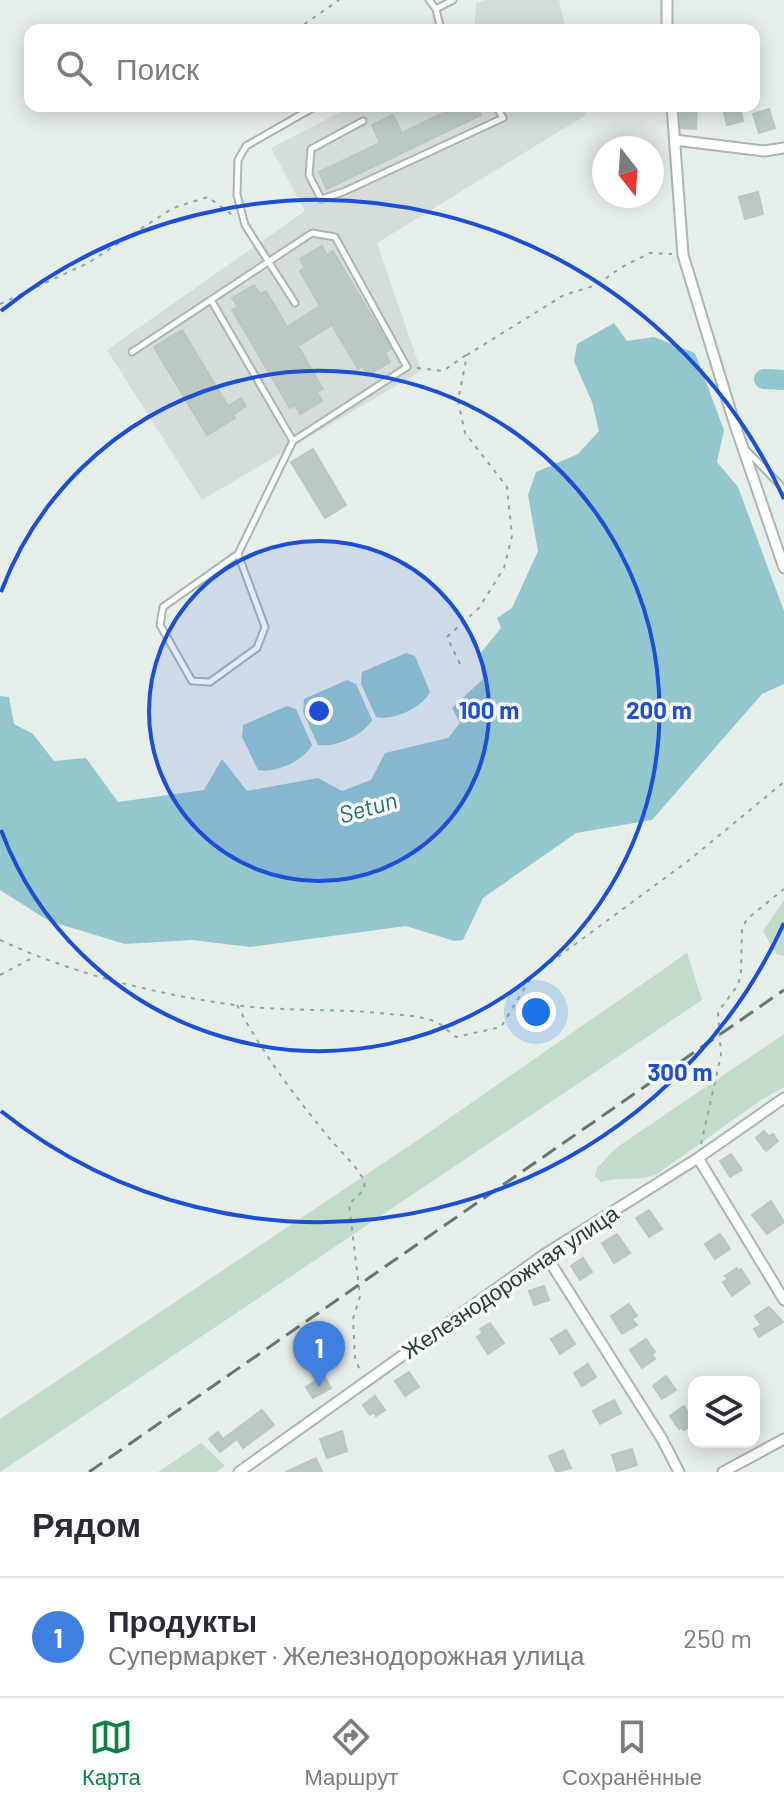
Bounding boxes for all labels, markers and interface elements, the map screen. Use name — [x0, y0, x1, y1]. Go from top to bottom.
search box — [24, 24, 760, 112]
icon: search — [52, 46, 96, 90]
text: Поиск — [116, 50, 199, 86]
north arrow — [592, 136, 664, 208]
text: 100 m — [459, 695, 519, 724]
text: 200 m — [626, 695, 692, 724]
centre of rings — [305, 697, 333, 725]
water label: Setun — [335, 784, 400, 829]
your location — [516, 992, 556, 1032]
text: 300 m — [647, 1057, 713, 1086]
street label: Железнодорожная улица — [396, 1199, 624, 1364]
pin: 1 — [293, 1321, 345, 1387]
map controls — [688, 1376, 760, 1448]
button: layers — [688, 1376, 760, 1448]
text: Рядом — [32, 1503, 141, 1544]
text: Продукты — [108, 1602, 257, 1638]
text: 1 — [53, 1622, 63, 1653]
text: 250 m — [683, 1622, 752, 1653]
text: Супермаркет · Железнодорожная улица — [108, 1639, 584, 1670]
tab: Карта — [82, 1715, 141, 1791]
tab: Маршрут — [305, 1715, 398, 1791]
tab: Сохранённые — [562, 1715, 702, 1791]

